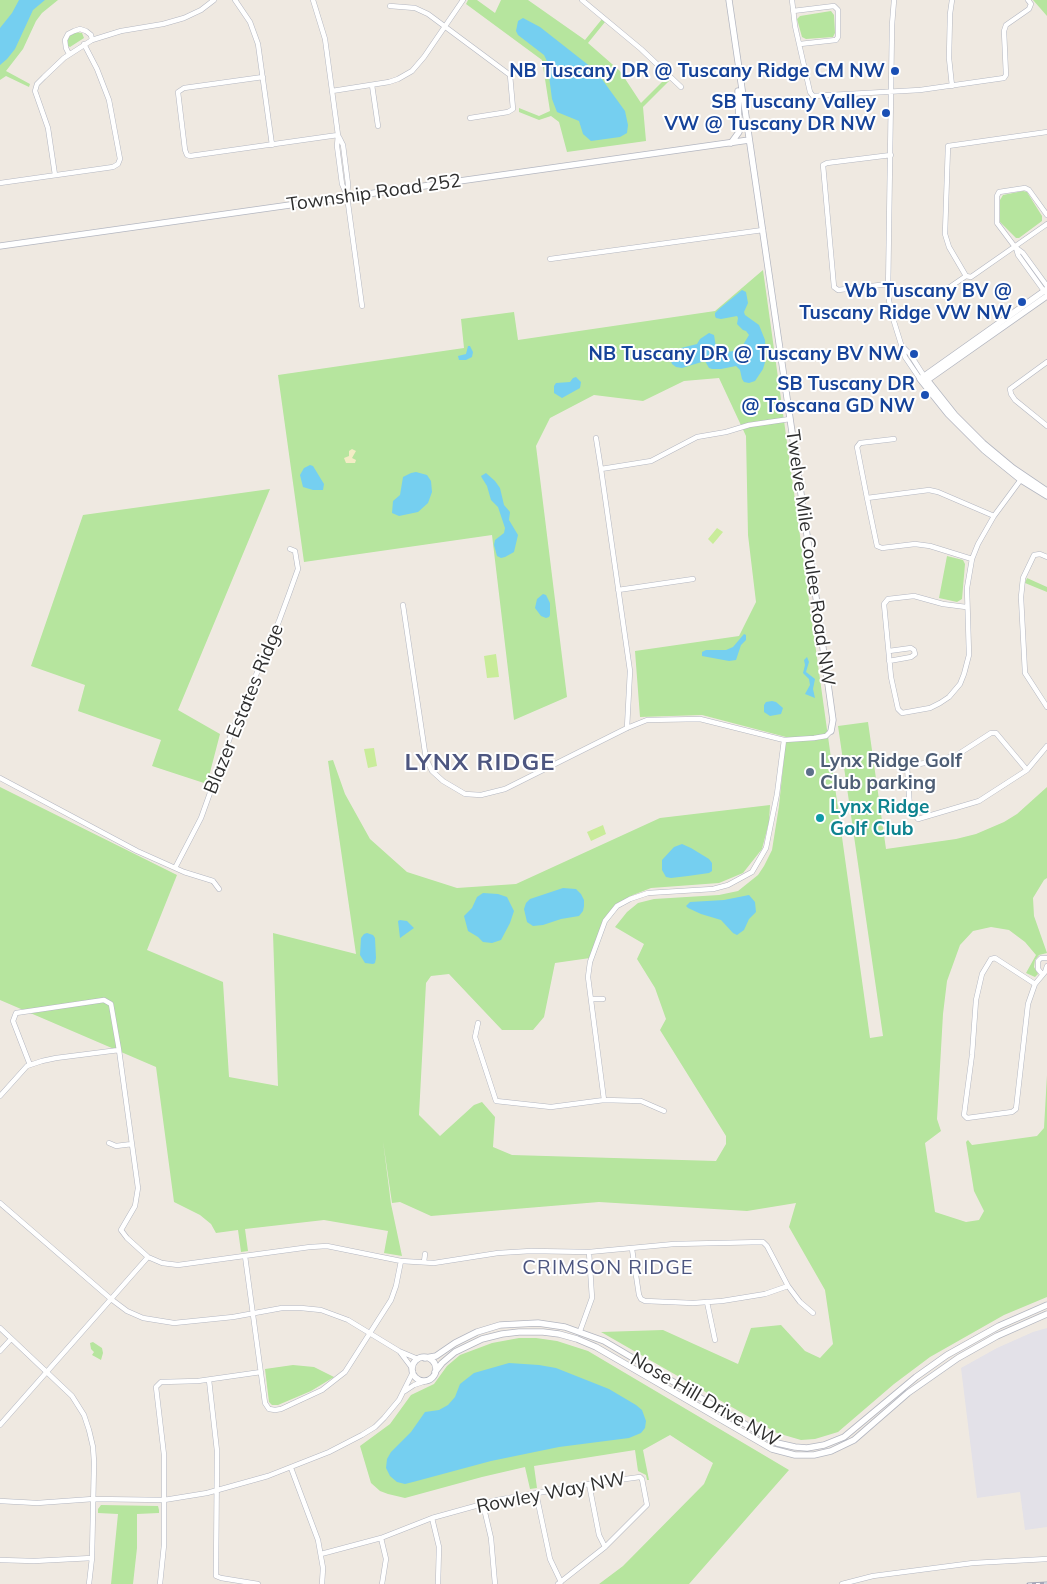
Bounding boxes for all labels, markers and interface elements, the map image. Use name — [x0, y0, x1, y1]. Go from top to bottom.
place label: NB Tuscany DR @ Tuscany Ridge CM NW — [509, 60, 885, 82]
marker: NB Tuscany DR @ Tuscany Ridge CM NW — [889, 65, 901, 77]
place label: SB Tuscany Valley VW @ Tuscany DR NW — [664, 91, 876, 135]
marker: SB Tuscany Valley VW @ Tuscany DR NW — [880, 107, 892, 119]
street label: Township Road 252 — [285, 169, 463, 217]
place label: Wb Tuscany BV @ Tuscany Ridge VW NW — [799, 280, 1012, 324]
marker: Wb Tuscany BV @ Tuscany Ridge VW NW — [1016, 296, 1028, 308]
place label: NB Tuscany DR @ Tuscany BV NW — [589, 343, 904, 365]
marker: NB Tuscany DR @ Tuscany BV NW — [908, 348, 920, 360]
place label: SB Tuscany DR @ Toscana GD NW — [741, 373, 915, 417]
marker: SB Tuscany DR @ Toscana GD NW — [919, 389, 931, 401]
street label: Twelve Mile Coulee Road NW — [781, 428, 839, 688]
street label: Blazer Estates Ridge — [199, 621, 289, 797]
district label: LYNX RIDGE — [403, 749, 557, 777]
place label: Lynx Ridge Golf Club parking — [820, 750, 962, 794]
marker: Lynx Ridge Golf Club parking — [804, 766, 816, 778]
place label: Lynx Ridge Golf Club — [830, 796, 930, 840]
marker: Lynx Ridge Golf Club — [814, 812, 826, 824]
district label: CRIMSON RIDGE — [521, 1256, 695, 1280]
street label: Nose Hill Drive NW — [626, 1348, 784, 1452]
street label: Rowley Way NW — [474, 1467, 628, 1519]

